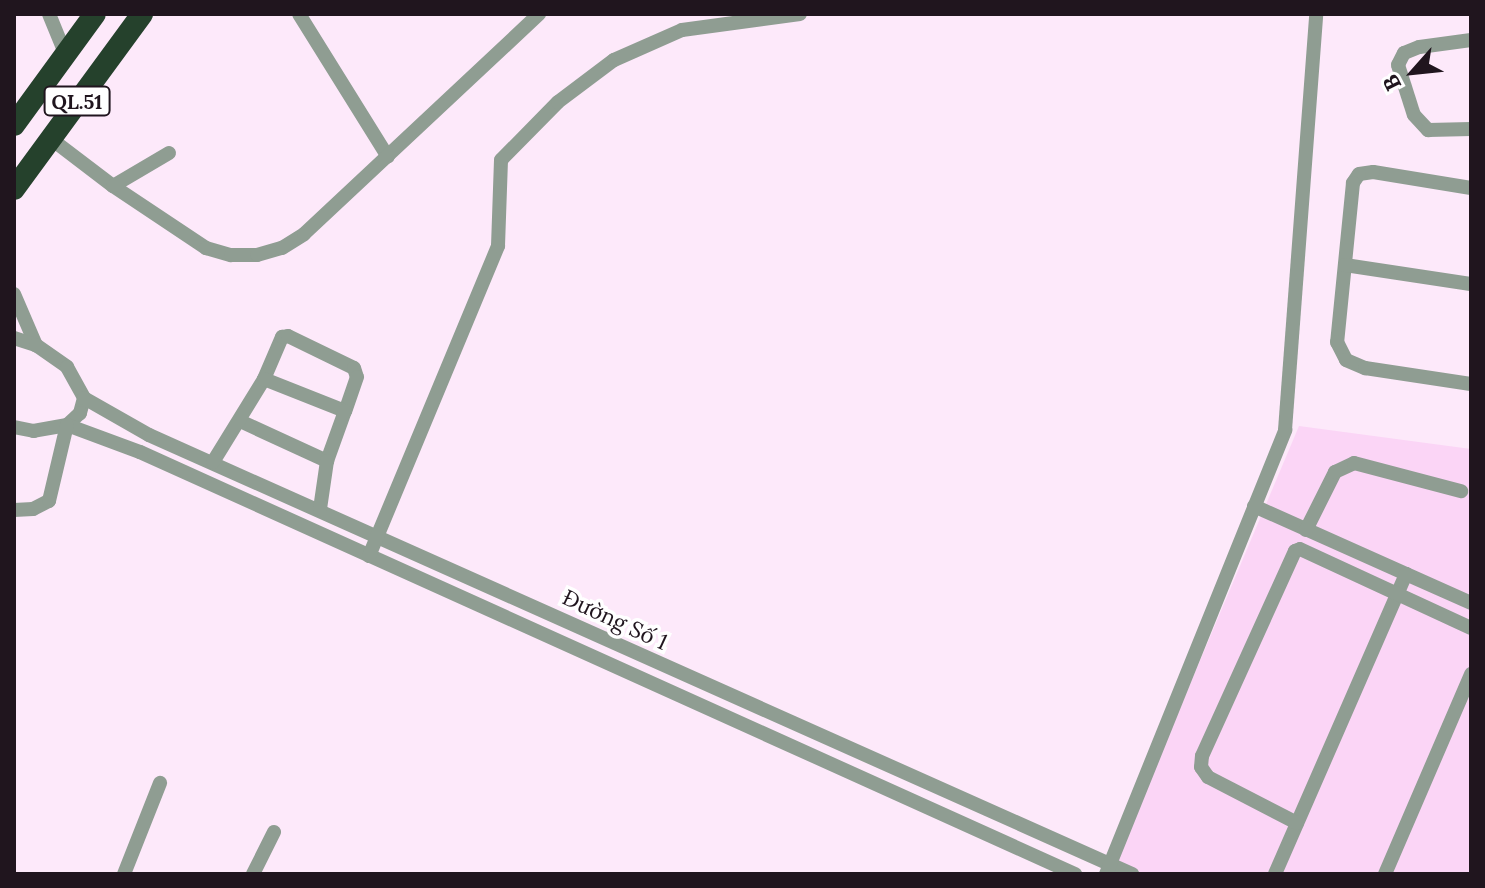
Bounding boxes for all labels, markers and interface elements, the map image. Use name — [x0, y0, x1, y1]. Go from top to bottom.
north arrow — [1373, 32, 1453, 112]
text: B — [1376, 70, 1407, 96]
road number: QL.51 — [43, 85, 111, 117]
street label: Đường Số 1 — [558, 584, 672, 656]

